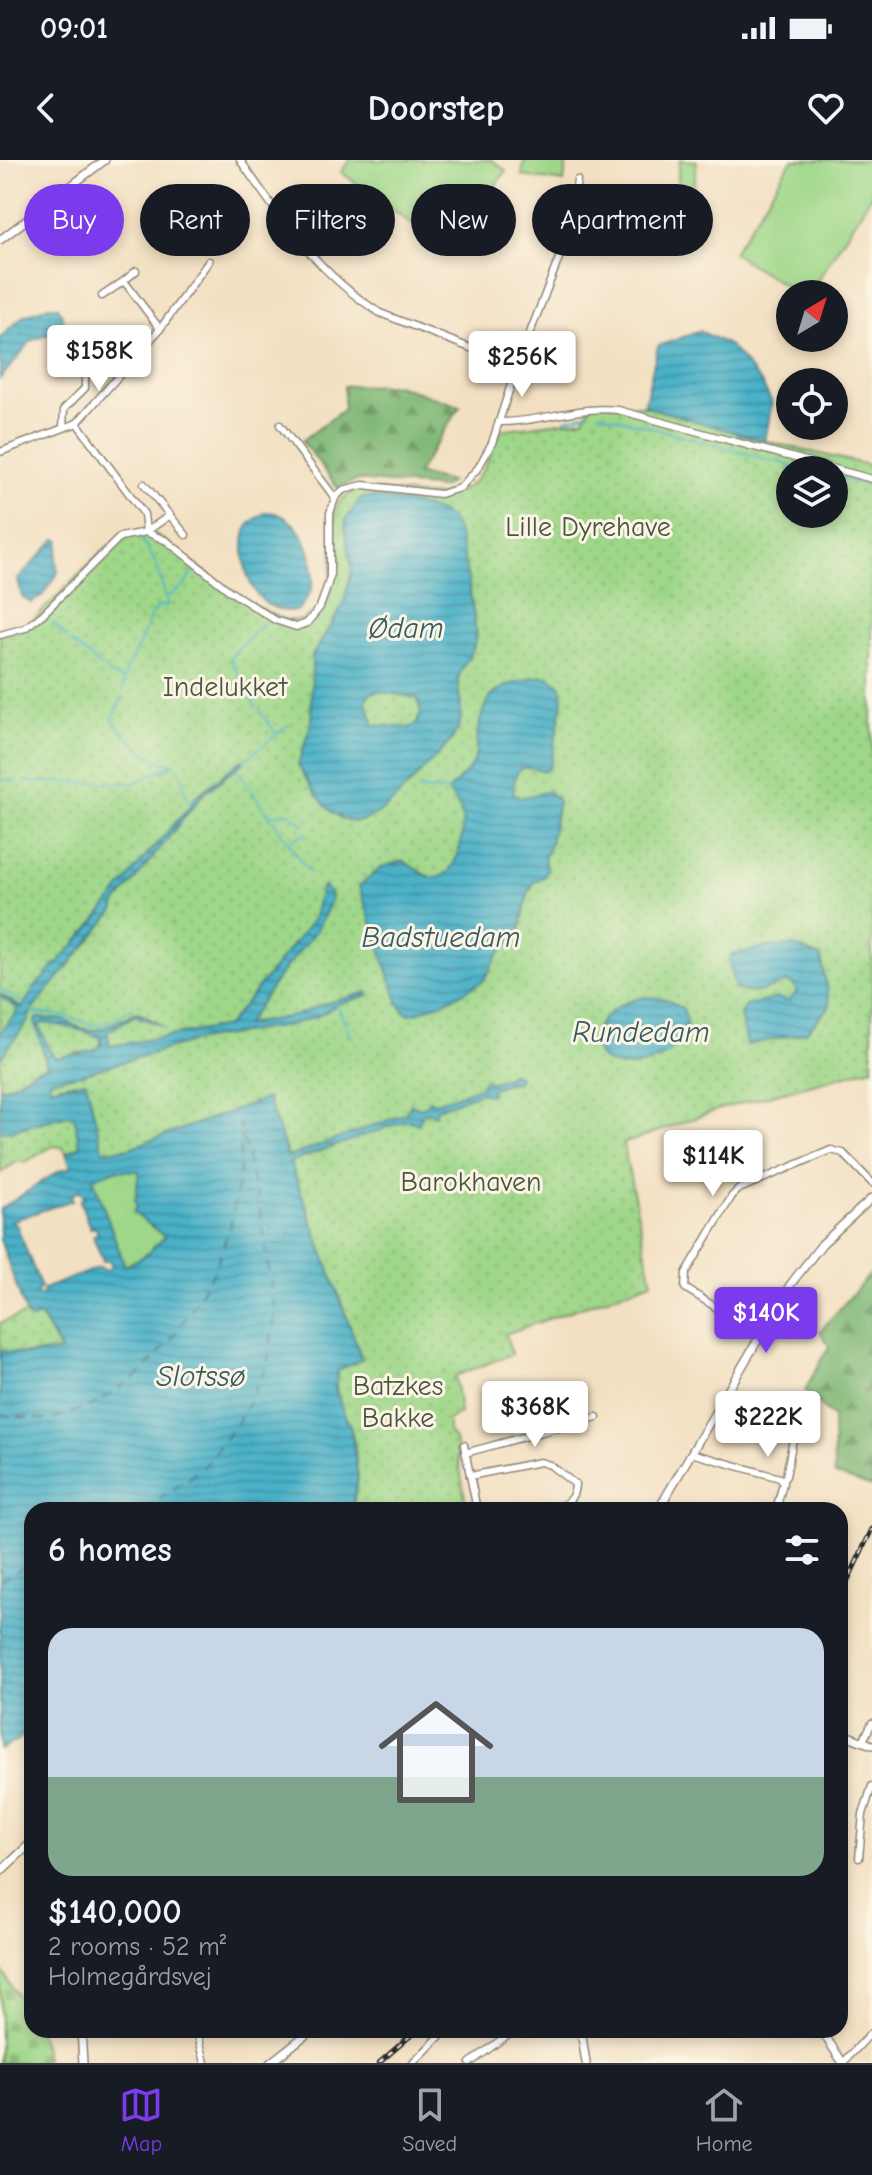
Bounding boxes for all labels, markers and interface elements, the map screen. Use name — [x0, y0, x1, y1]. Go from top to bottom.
text: 09:01 — [40, 11, 108, 46]
icon: back — [24, 86, 68, 130]
icon: heart — [804, 86, 848, 130]
text: Doorstep — [368, 88, 504, 129]
chip: Buy — [24, 184, 124, 256]
chip: Rent — [140, 184, 250, 256]
chip: Filters — [266, 184, 395, 256]
chip: New — [411, 184, 516, 256]
chip: Apartment — [532, 184, 713, 256]
north arrow — [776, 280, 848, 352]
map controls — [776, 280, 848, 528]
pin: $158K — [43, 325, 155, 393]
pin: $256K — [466, 331, 578, 399]
text: $158K — [65, 336, 133, 366]
text: $256K — [487, 342, 557, 372]
button: locate — [776, 368, 848, 440]
button: layers — [776, 456, 848, 528]
park label: Lille Dyrehave — [505, 511, 671, 543]
water label: Ødam — [368, 611, 444, 646]
park label: Indelukket — [163, 671, 288, 703]
water label: Badstuedam — [362, 920, 520, 955]
water label: Rundedam — [572, 1015, 710, 1050]
pin: $114K — [657, 1130, 769, 1198]
text: $114K — [682, 1141, 744, 1171]
park label: Barokhaven — [401, 1166, 541, 1198]
pin: $140K — [710, 1287, 822, 1355]
text: $140K — [732, 1298, 800, 1328]
water label: Slotssø — [156, 1359, 246, 1394]
park label: Batzkes Bakke — [353, 1370, 443, 1434]
pin: $368K — [479, 1381, 591, 1449]
pin: $222K — [712, 1391, 824, 1459]
text: $368K — [500, 1392, 570, 1422]
text: $222K — [733, 1402, 803, 1432]
icon: filters — [780, 1528, 824, 1572]
text: 6 homes — [48, 1530, 172, 1570]
icon: home — [364, 1680, 508, 1824]
text: $140,000 — [48, 1892, 182, 1932]
text: 2 rooms · 52 m² — [48, 1932, 226, 1962]
text: Holmegårdsvej — [48, 1962, 212, 1992]
tab: Map — [119, 2083, 163, 2157]
tab: Saved — [402, 2083, 457, 2157]
tab: Home — [696, 2083, 753, 2157]

